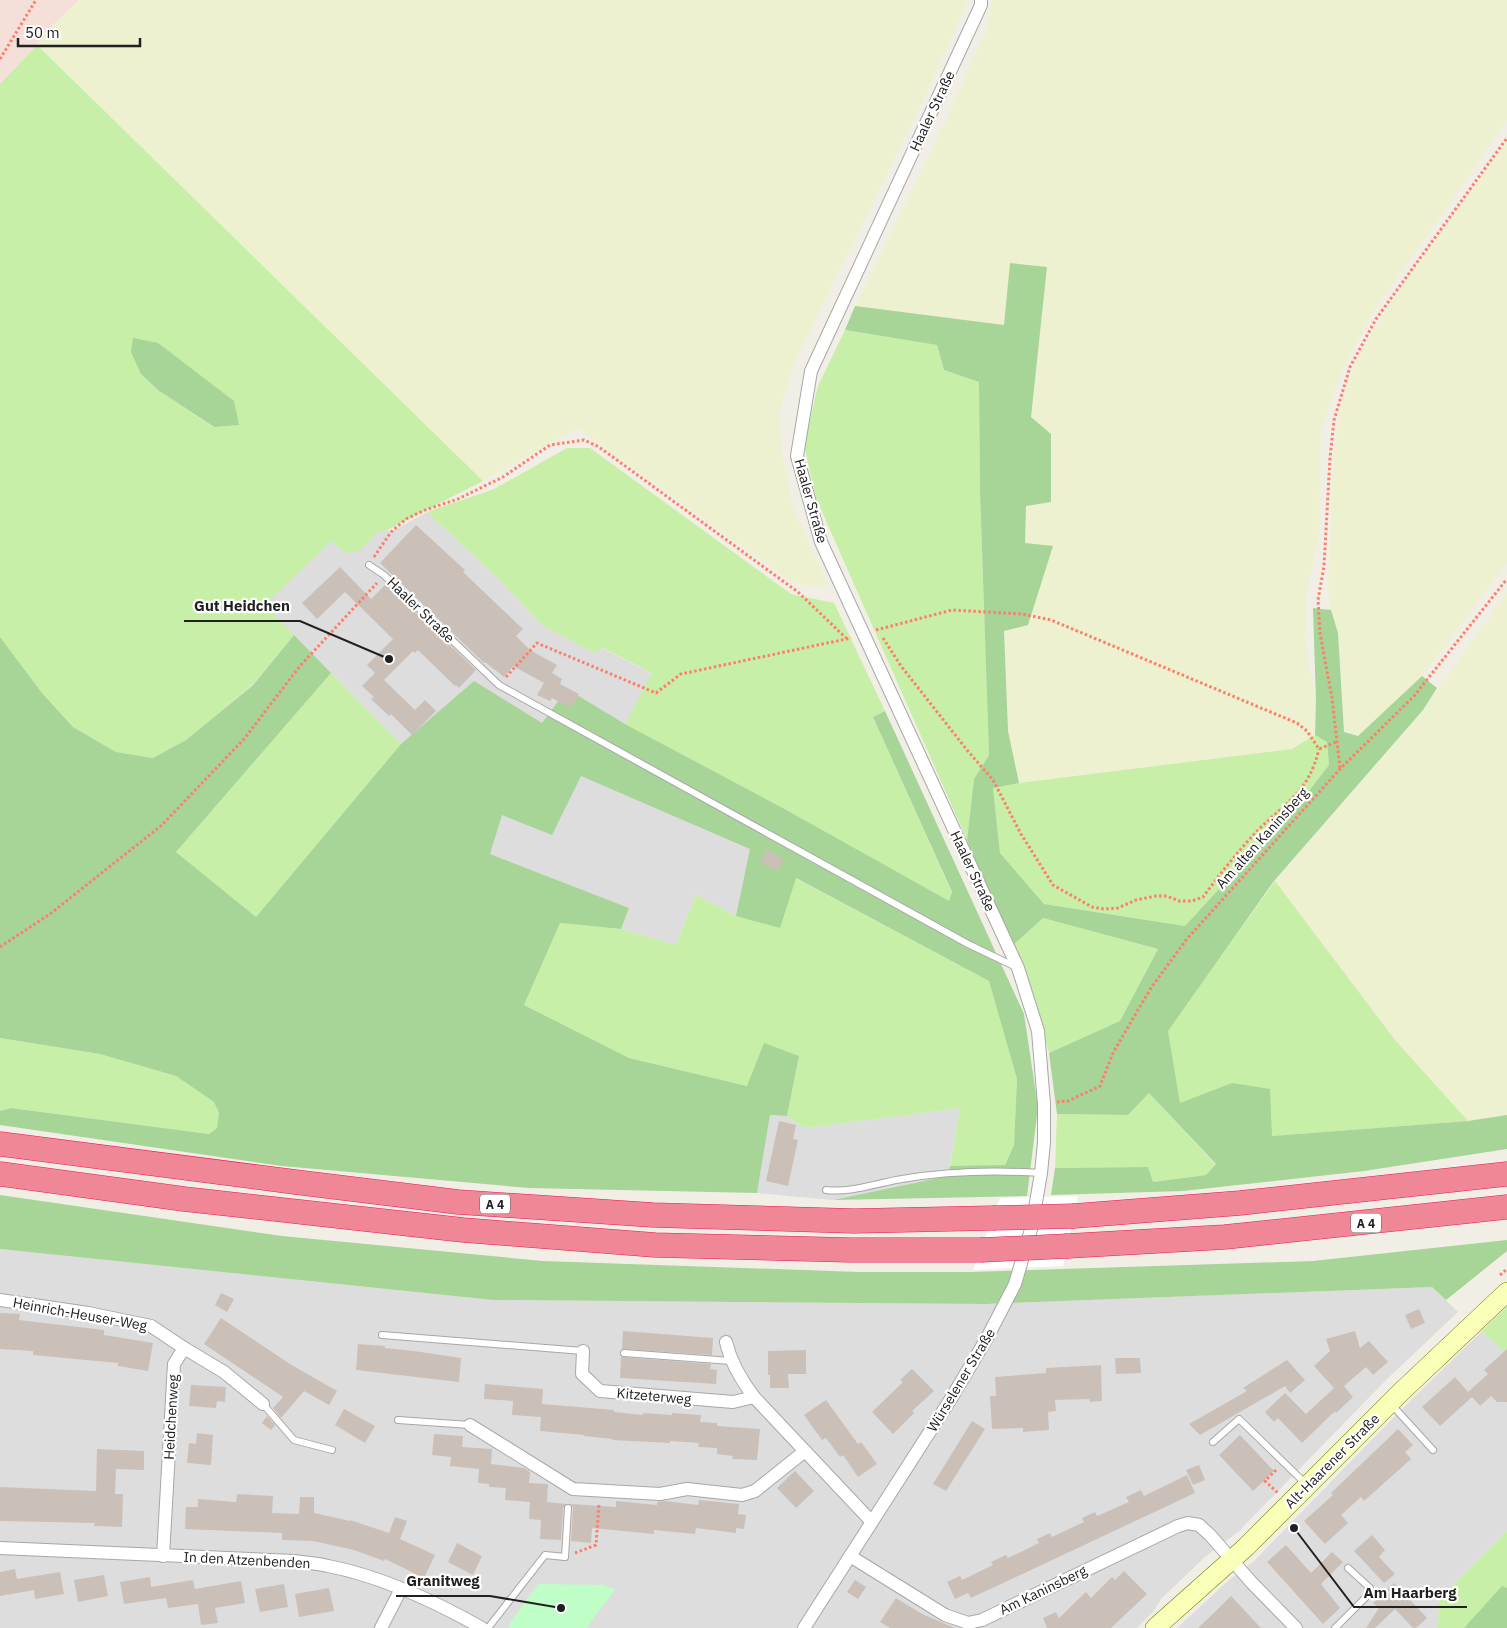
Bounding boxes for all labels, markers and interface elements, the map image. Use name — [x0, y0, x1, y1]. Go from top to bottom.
scale bar — [18, 15, 140, 47]
text: 50 m — [25, 23, 60, 42]
street label: Haaler Straße — [905, 67, 959, 154]
street label: Haaler Straße — [790, 457, 832, 546]
street label: Haaler Straße — [383, 573, 459, 647]
callout: Gut Heidchen — [184, 591, 300, 621]
text: Gut Heidchen — [194, 596, 290, 615]
street label: Am alten Kaninsberg — [1212, 783, 1313, 892]
street label: Haaler Straße — [946, 828, 1000, 915]
road number: A 4 — [480, 1194, 510, 1214]
road number: A 4 — [1351, 1214, 1381, 1232]
street label: Heinrich-Heuser-Weg — [11, 1293, 149, 1335]
street label: Würselener Straße — [923, 1325, 999, 1435]
street label: Heidchenweg — [160, 1373, 182, 1460]
street label: Kitzeterweg — [616, 1384, 693, 1408]
street label: Alt-Haarener Straße — [1281, 1410, 1383, 1512]
street label: In den Atzenbenden — [183, 1548, 311, 1572]
street label: Am Kaninsberg — [996, 1561, 1090, 1619]
callout: Granitweg — [396, 1566, 490, 1596]
text: Granitweg — [406, 1571, 480, 1590]
callout: Am Haarberg — [1354, 1577, 1467, 1607]
text: Am Haarberg — [1364, 1583, 1457, 1602]

